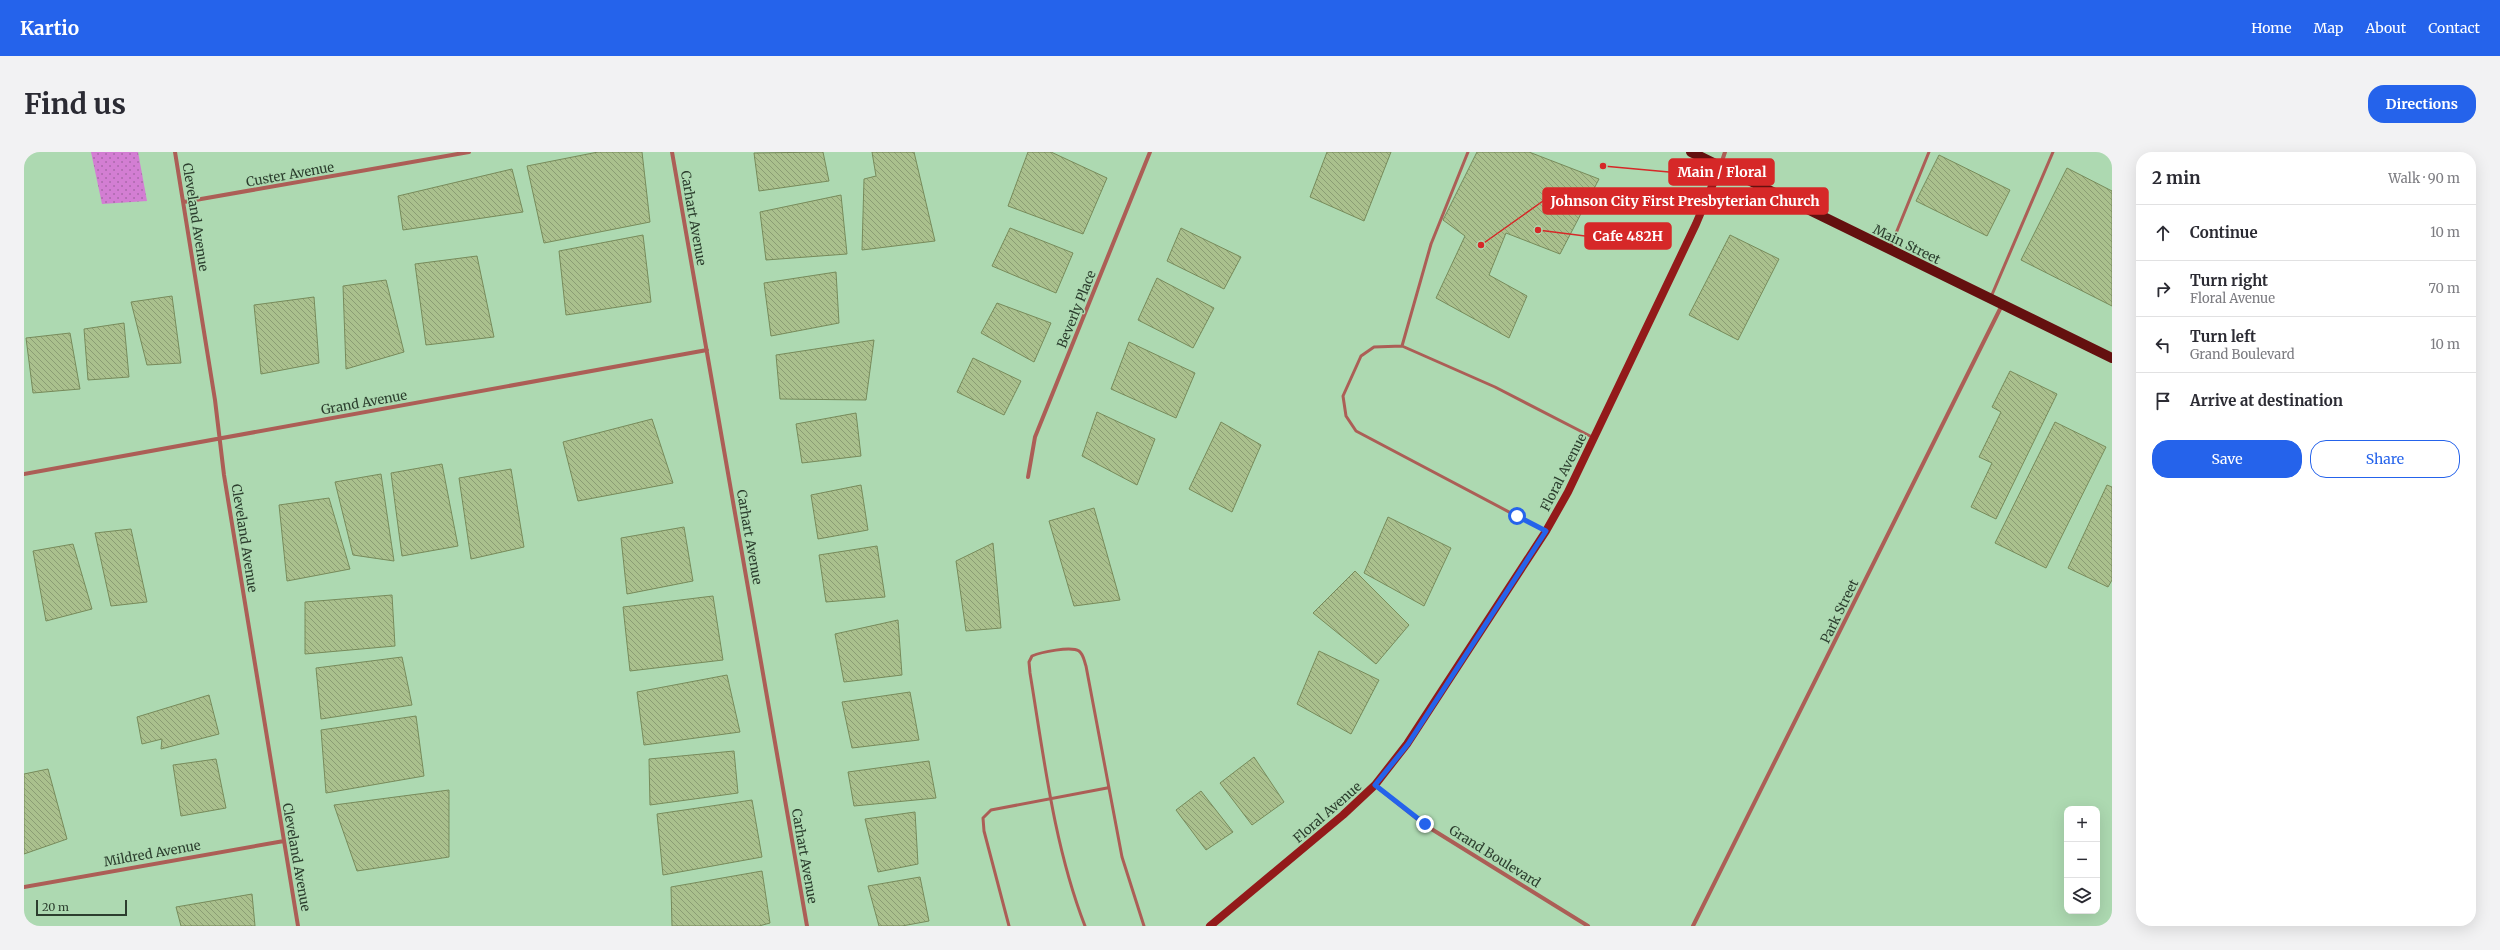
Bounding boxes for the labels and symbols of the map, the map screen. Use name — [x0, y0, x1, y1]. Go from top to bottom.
street label: Custer Avenue — [245, 158, 336, 191]
callout: Main / Floral — [1669, 159, 1774, 185]
street label: Cleveland Avenue — [179, 162, 213, 273]
text: Main / Floral — [1678, 163, 1767, 181]
street label: Carhart Avenue — [677, 169, 710, 267]
callout: Johnson City First Presbyterian Church — [1543, 188, 1828, 214]
text: Johnson City First Presbyterian Church — [1549, 192, 1820, 210]
street label: Main Street — [1870, 221, 1943, 268]
callout: Cafe 482H — [1585, 223, 1671, 249]
text: Cafe 482H — [1593, 227, 1664, 245]
street label: Beverly Place — [1053, 268, 1100, 351]
street label: Grand Avenue — [320, 387, 409, 418]
street label: Floral Avenue — [1537, 430, 1590, 514]
street label: Cleveland Avenue — [228, 483, 262, 594]
street label: Carhart Avenue — [733, 488, 766, 586]
route start — [1508, 507, 1526, 525]
street label: Park Street — [1817, 576, 1862, 646]
street label: Floral Avenue — [1290, 778, 1365, 847]
street label: Cleveland Avenue — [279, 802, 314, 913]
street label: Carhart Avenue — [788, 807, 821, 905]
route end — [1416, 815, 1434, 833]
street label: Grand Boulevard — [1446, 821, 1544, 891]
street label: Mildred Avenue — [102, 837, 202, 870]
scale bar — [36, 898, 127, 917]

